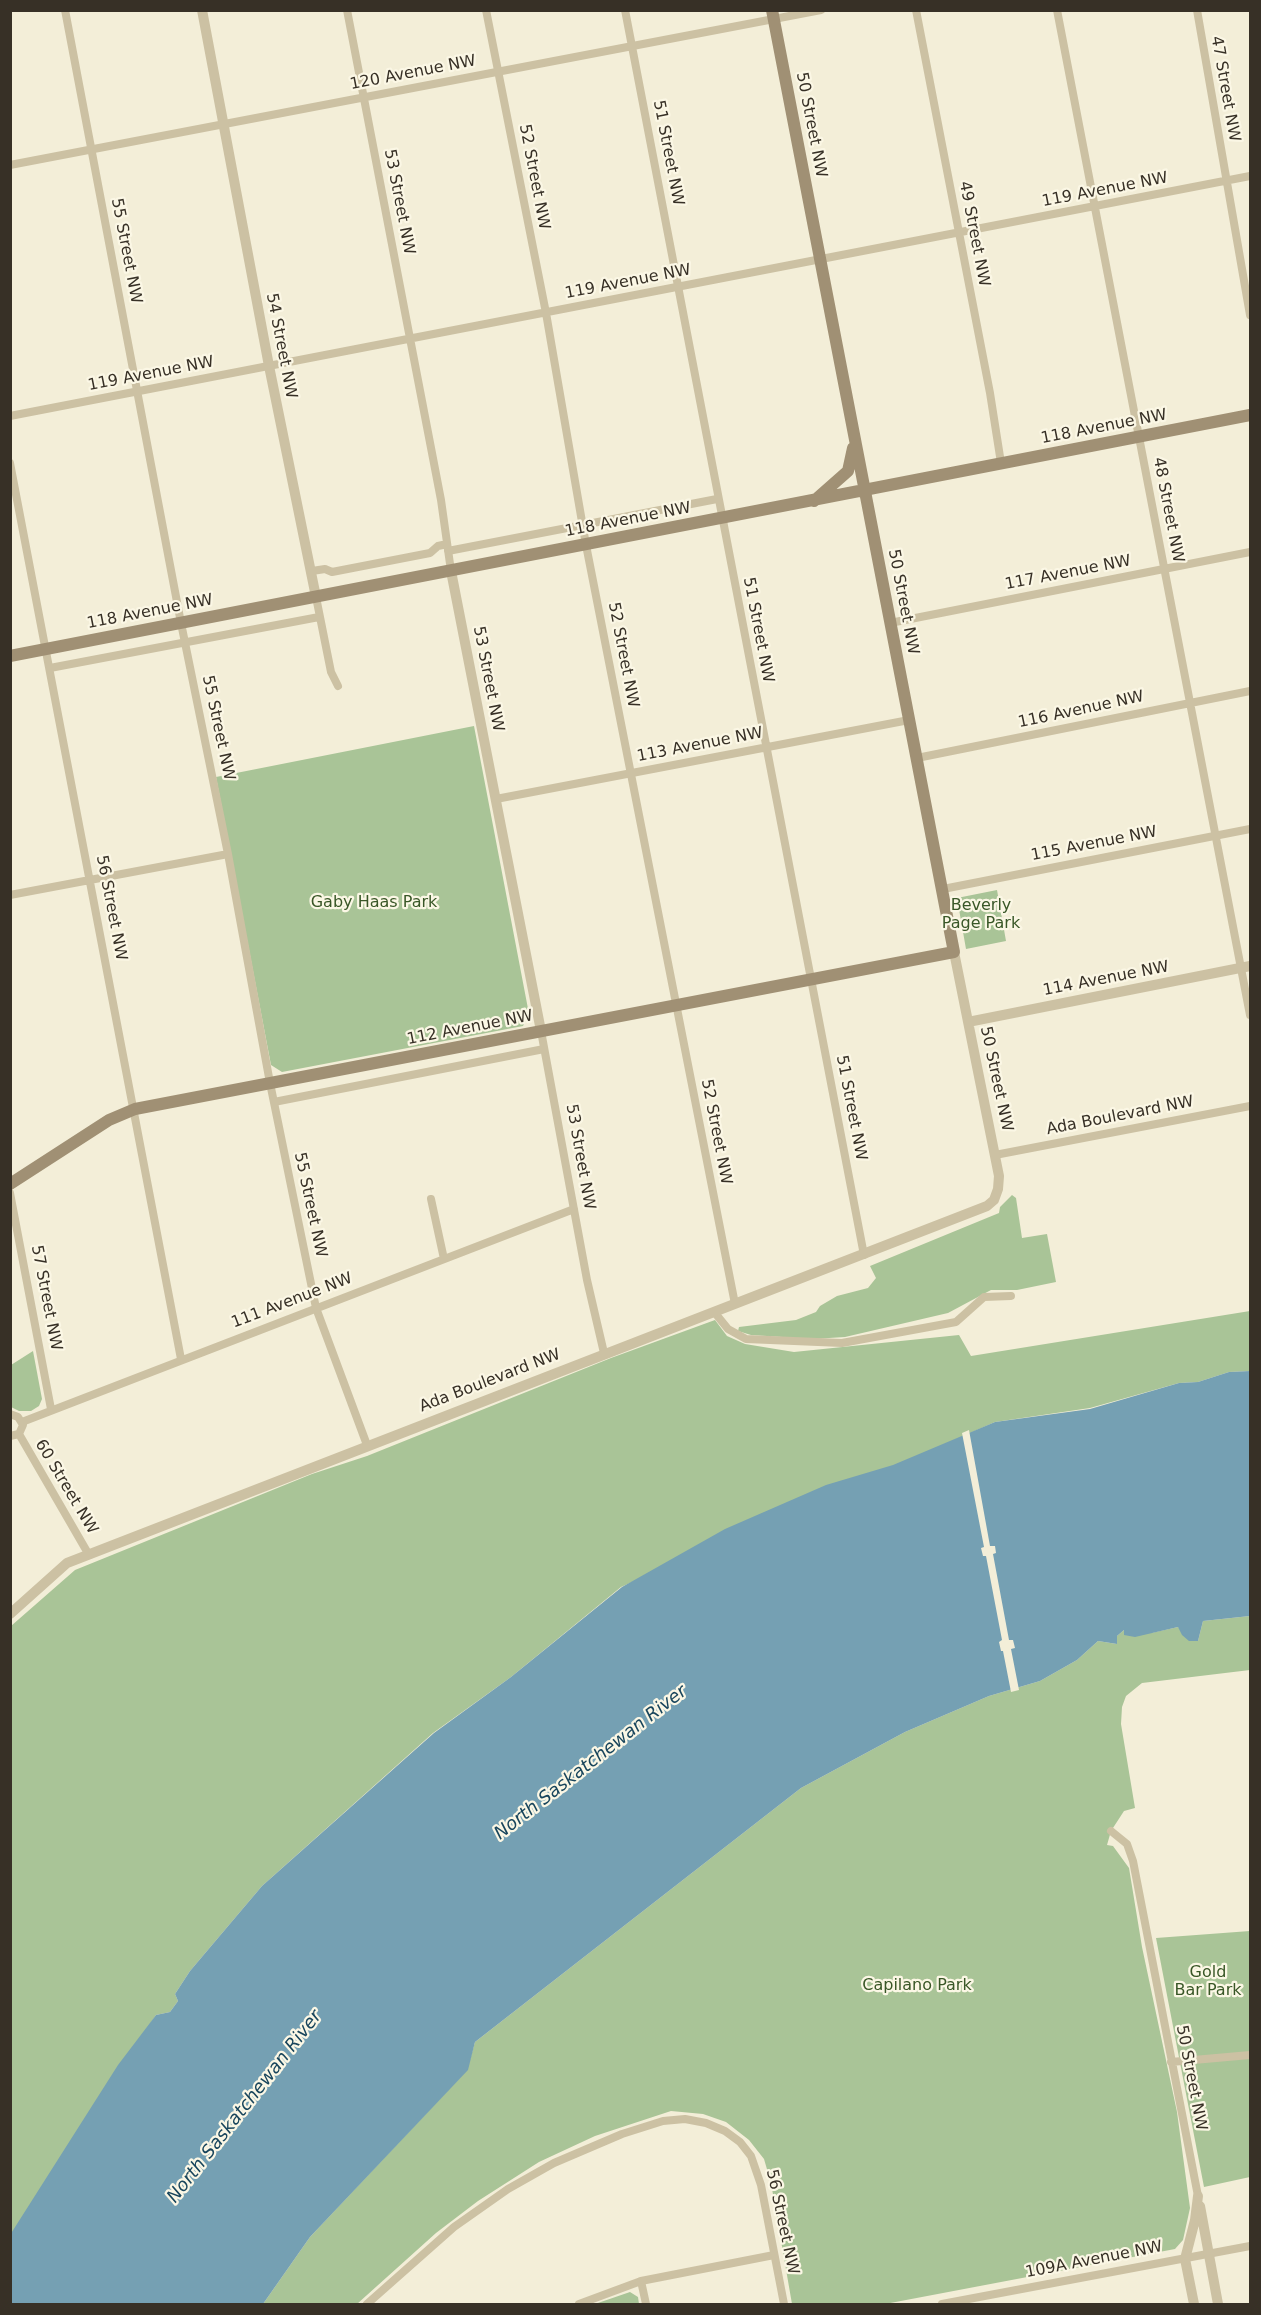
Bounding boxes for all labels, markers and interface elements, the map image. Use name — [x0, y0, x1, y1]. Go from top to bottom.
street label: 47 Street NW — [1206, 35, 1244, 143]
street label: 120 Avenue NW — [348, 51, 478, 95]
street label: 50 Street NW — [791, 71, 831, 179]
street label: 51 Street NW — [648, 99, 688, 207]
street label: 52 Street NW — [514, 123, 554, 231]
street label: 53 Street NW — [379, 148, 419, 256]
street label: 119 Avenue NW — [1040, 168, 1170, 212]
street label: 49 Street NW — [954, 180, 994, 288]
street label: 55 Street NW — [106, 197, 146, 305]
street label: 119 Avenue NW — [563, 260, 693, 304]
street label: 54 Street NW — [261, 292, 301, 400]
street label: 119 Avenue NW — [86, 352, 216, 396]
street label: 118 Avenue NW — [1039, 405, 1169, 449]
street label: 48 Street NW — [1148, 456, 1188, 564]
street label: 118 Avenue NW — [563, 498, 693, 542]
street label: 50 Street NW — [883, 548, 923, 656]
street label: 117 Avenue NW — [1003, 551, 1133, 595]
street label: 51 Street NW — [738, 576, 778, 684]
street label: 118 Avenue NW — [85, 590, 215, 634]
street label: 52 Street NW — [603, 601, 643, 709]
street label: 53 Street NW — [468, 625, 508, 733]
street label: 55 Street NW — [197, 674, 239, 782]
street label: 116 Avenue NW — [1016, 687, 1146, 733]
street label: 113 Avenue NW — [635, 723, 765, 767]
street label: 115 Avenue NW — [1029, 822, 1159, 866]
street label: 56 Street NW — [91, 854, 131, 962]
park label: Gaby Haas Park — [311, 893, 437, 913]
park label: Beverly Page Park — [942, 896, 1020, 934]
street label: 114 Avenue NW — [1041, 957, 1171, 1001]
street label: 112 Avenue NW — [405, 1006, 535, 1050]
street label: 50 Street NW — [975, 1025, 1017, 1133]
street label: 51 Street NW — [831, 1054, 871, 1162]
street label: 52 Street NW — [696, 1078, 736, 1186]
street label: Ada Boulevard NW — [1045, 1092, 1195, 1140]
street label: 53 Street NW — [561, 1103, 599, 1211]
street label: 55 Street NW — [289, 1151, 331, 1259]
street label: 57 Street NW — [26, 1244, 66, 1352]
street label: 111 Avenue NW — [229, 1269, 355, 1333]
street label: Ada Boulevard NW — [417, 1345, 563, 1417]
street label: 60 Street NW — [30, 1436, 102, 1538]
water label: North Saskatchewan River — [490, 1681, 692, 1845]
park label: Gold Bar Park — [1174, 1963, 1242, 2001]
park label: Capilano Park — [862, 1976, 972, 1996]
water label: North Saskatchewan River — [163, 2006, 327, 2208]
street label: 50 Street NW — [1171, 2024, 1211, 2132]
street label: 56 Street NW — [761, 2168, 803, 2276]
street label: 109A Avenue NW — [1024, 2237, 1164, 2283]

